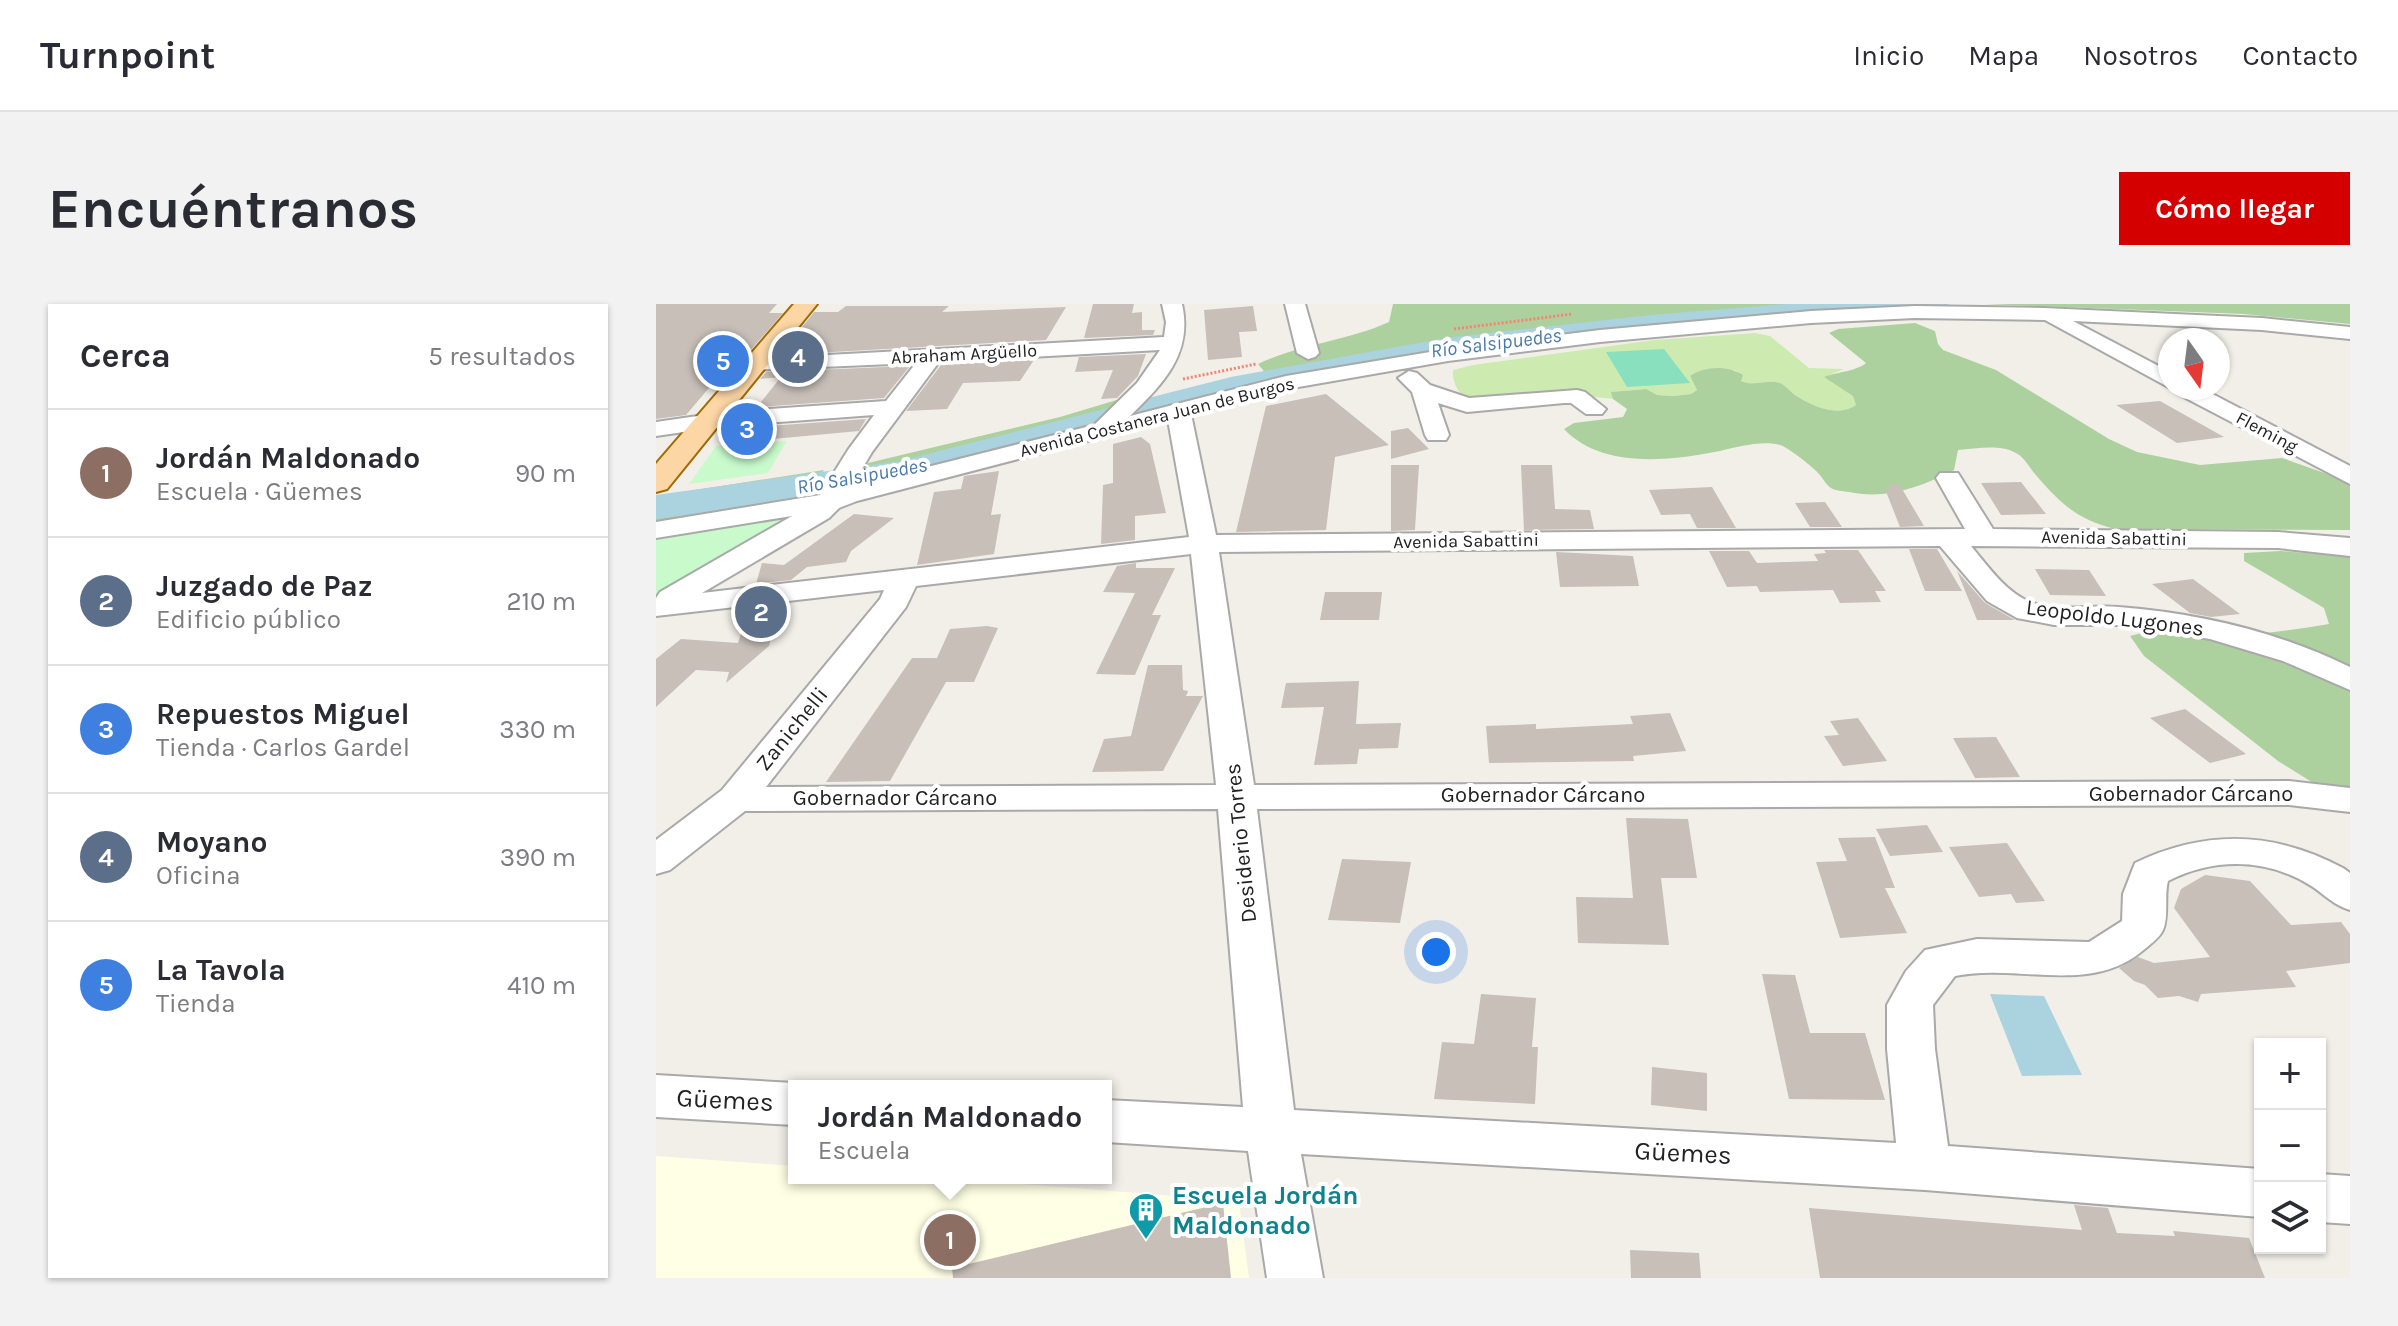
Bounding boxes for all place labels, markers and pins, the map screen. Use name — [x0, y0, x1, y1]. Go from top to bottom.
pin: 4 — [772, 327, 824, 387]
pin: 5 — [697, 331, 749, 391]
pin: 3 — [721, 399, 773, 459]
pin: 2 — [735, 582, 787, 642]
place label: Escuela Jordán Maldonado — [1172, 1180, 1358, 1241]
building icon: Escuela Jordán Maldonado — [1127, 1191, 1165, 1241]
pin: 1 — [924, 1210, 976, 1270]

